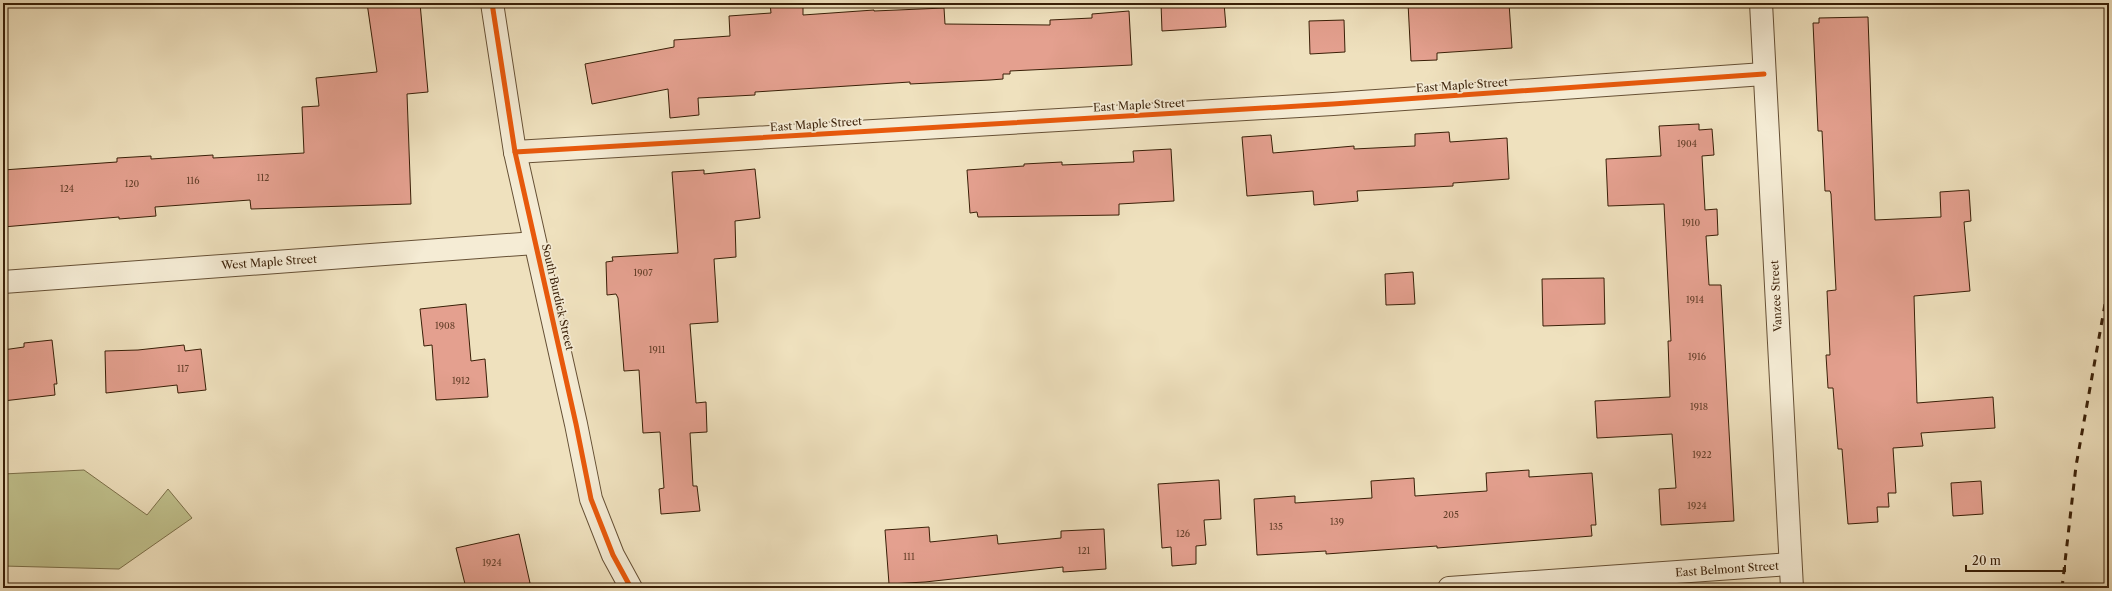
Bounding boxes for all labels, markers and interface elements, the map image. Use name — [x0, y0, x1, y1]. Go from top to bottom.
street label: East Maple Street — [1416, 75, 1509, 95]
street label: East Maple Street — [1093, 96, 1185, 114]
street label: East Maple Street — [770, 114, 863, 134]
house number: 1904 — [1677, 138, 1697, 149]
house number: 112 — [257, 172, 269, 183]
house number: 116 — [187, 175, 199, 186]
house number: 120 — [125, 178, 140, 189]
house number: 124 — [60, 183, 74, 194]
house number: 1910 — [1682, 217, 1701, 228]
street label: South Burdick Street — [539, 242, 577, 352]
street label: West Maple Street — [220, 252, 317, 272]
street label: Vanzee Street — [1767, 260, 1785, 333]
house number: 1907 — [633, 267, 653, 278]
house number: 1914 — [1686, 294, 1704, 305]
house number: 1908 — [435, 320, 455, 331]
house number: 1911 — [649, 344, 666, 355]
house number: 1916 — [1688, 351, 1706, 362]
house number: 117 — [177, 363, 190, 374]
house number: 1912 — [452, 375, 470, 386]
house number: 1918 — [1690, 401, 1708, 412]
house number: 1922 — [1692, 449, 1712, 460]
house number: 1924 — [1687, 500, 1707, 511]
house number: 205 — [1443, 509, 1459, 520]
house number: 139 — [1330, 516, 1344, 527]
house number: 135 — [1269, 521, 1283, 532]
house number: 126 — [1176, 528, 1190, 539]
house number: 121 — [1078, 545, 1091, 556]
scale bar — [1966, 547, 2065, 573]
house number: 111 — [903, 551, 915, 562]
text: 20 m — [1972, 553, 2001, 568]
house number: 1924 — [482, 557, 502, 568]
street label: East Belmont Street — [1675, 558, 1779, 580]

